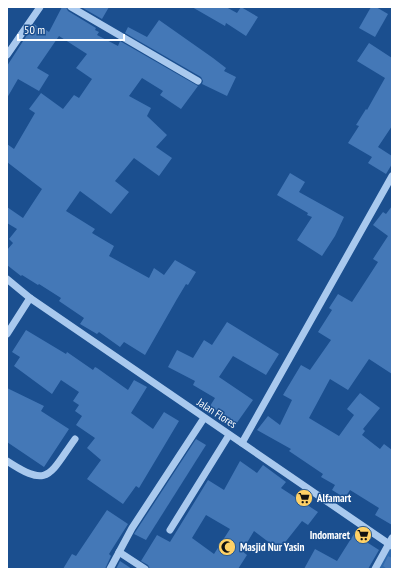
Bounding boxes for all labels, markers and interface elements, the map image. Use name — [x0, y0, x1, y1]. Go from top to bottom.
scale bar — [18, 16, 124, 42]
text: 50 m — [24, 22, 45, 37]
street label: Jalan Flores — [194, 395, 240, 431]
supermarket icon: Alfamart — [294, 488, 314, 508]
place label: Alfamart — [316, 491, 352, 505]
supermarket icon: Indomaret — [353, 525, 373, 545]
place label: Indomaret — [310, 528, 351, 542]
mosque icon: Masjid Nur Yasin — [217, 537, 237, 557]
place label: Masjid Nur Yasin — [240, 540, 305, 554]

